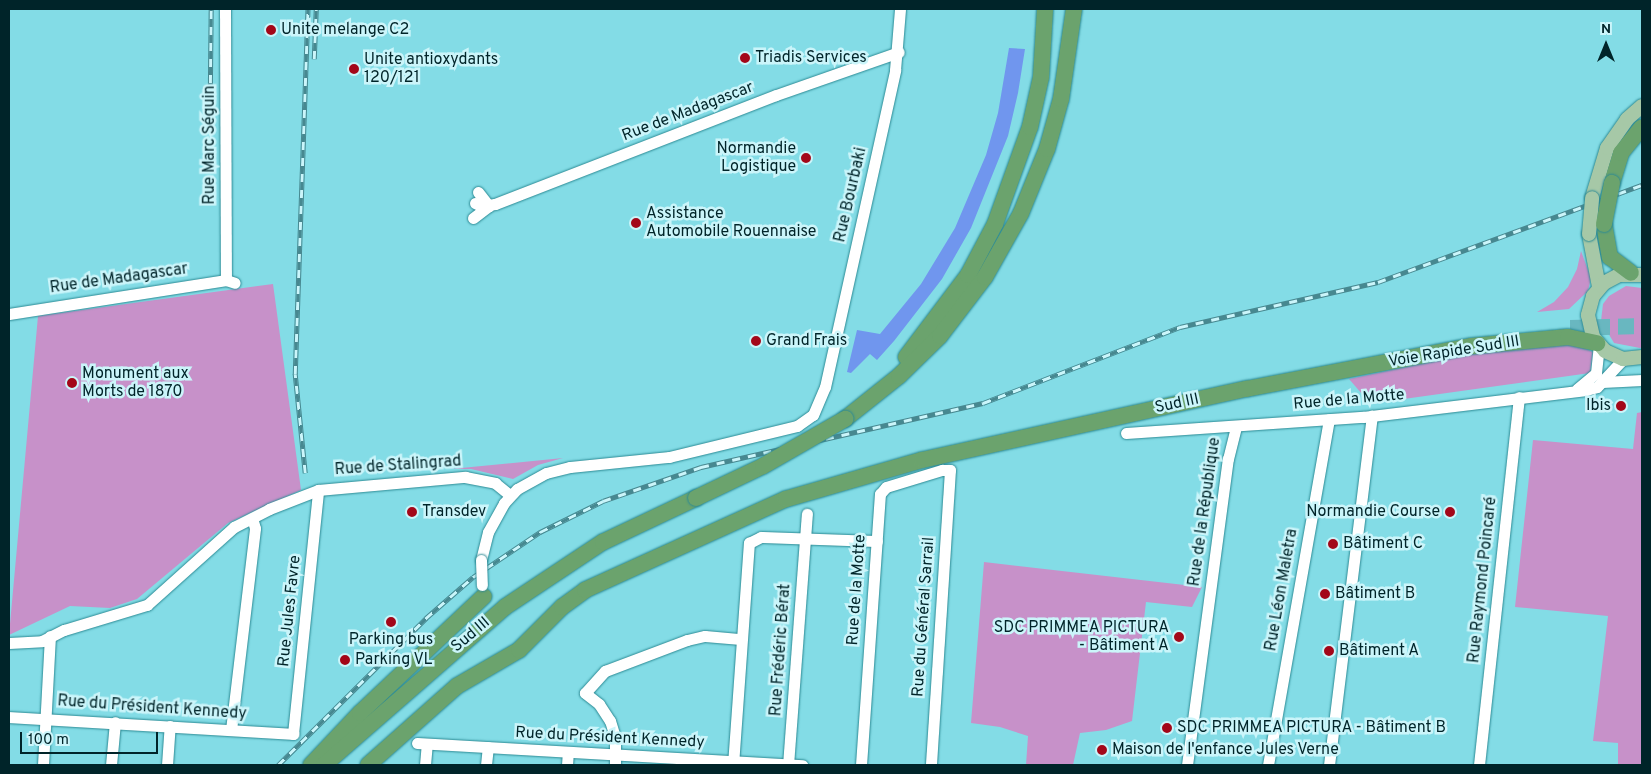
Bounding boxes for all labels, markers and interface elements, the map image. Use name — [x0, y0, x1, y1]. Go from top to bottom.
place label: Unite melange C2 — [281, 20, 409, 40]
north arrow — [1581, 20, 1631, 70]
text: N — [1601, 21, 1611, 38]
marker: Unite melange C2 — [265, 24, 277, 36]
place label: Triadis Services — [755, 48, 867, 68]
place label: Unite antioxydants 120/121 — [364, 50, 498, 88]
marker: Triadis Services — [739, 52, 751, 64]
marker: Unite antioxydants 120/121 — [348, 63, 360, 75]
street label: Rue de Madagascar — [620, 78, 756, 146]
street label: Rue Marc Séguin — [200, 85, 220, 205]
place label: Normandie Logistique — [716, 139, 796, 177]
street label: Rue Bourbaki — [831, 146, 871, 244]
marker: Normandie Logistique — [800, 152, 812, 164]
place label: Assistance Automobile Rouennaise — [646, 204, 816, 242]
marker: Assistance Automobile Rouennaise — [630, 217, 642, 229]
street label: Rue de Madagascar — [49, 260, 189, 298]
place label: Grand Frais — [766, 331, 847, 351]
street label: Voie Rapide Sud III — [1387, 332, 1521, 372]
marker: Grand Frais — [750, 335, 762, 347]
place label: Monument aux Morts de 1870 — [82, 364, 189, 402]
marker: Monument aux Morts de 1870 — [66, 377, 78, 389]
street label: Rue de la Motte — [1293, 386, 1405, 414]
street label: Sud III — [1153, 390, 1201, 418]
place label: Ibis — [1586, 396, 1611, 416]
marker: Ibis — [1615, 400, 1627, 412]
street label: Rue de la République — [1185, 436, 1225, 588]
street label: Rue de Stalingrad — [334, 452, 462, 480]
street label: Rue Raymond Poincaré — [1465, 496, 1501, 664]
place label: Transdev — [422, 502, 486, 522]
place label: Normandie Course — [1306, 502, 1440, 522]
marker: Transdev — [406, 506, 418, 518]
marker: Normandie Course — [1444, 506, 1456, 518]
street label: Rue Léon Maletra — [1262, 527, 1302, 653]
street label: Rue de la Motte — [844, 534, 870, 646]
place label: Bâtiment C — [1343, 534, 1423, 554]
street label: Rue du Général Sarrail — [909, 536, 939, 698]
marker: Bâtiment C — [1327, 538, 1339, 550]
street label: Rue Jules Favre — [275, 554, 305, 668]
street label: Rue Frédéric Bérat — [767, 583, 795, 717]
place label: Bâtiment B — [1335, 584, 1415, 604]
marker: Bâtiment B — [1319, 588, 1331, 600]
street label: Sud III — [448, 613, 494, 657]
marker: Parking bus — [385, 616, 397, 628]
place label: SDC PRIMMEA PICTURA - Bâtiment A — [993, 618, 1169, 656]
place label: Parking bus — [349, 630, 433, 650]
marker: SDC PRIMMEA PICTURA - Bâtiment A — [1173, 631, 1185, 643]
place label: Bâtiment A — [1339, 641, 1420, 661]
marker: Bâtiment A — [1323, 645, 1335, 657]
place label: Parking VL — [355, 650, 433, 670]
marker: Parking VL — [339, 654, 351, 666]
street label: Rue du Président Kennedy — [57, 692, 247, 724]
place label: SDC PRIMMEA PICTURA - Bâtiment B — [1177, 718, 1447, 738]
scale bar — [22, 722, 160, 754]
marker: SDC PRIMMEA PICTURA - Bâtiment B — [1161, 722, 1173, 734]
street label: Rue du Président Kennedy — [515, 723, 705, 753]
text: 100 m — [28, 731, 69, 750]
place label: Maison de l'enfance Jules Verne — [1112, 740, 1340, 760]
marker: Maison de l'enfance Jules Verne — [1096, 744, 1108, 756]

